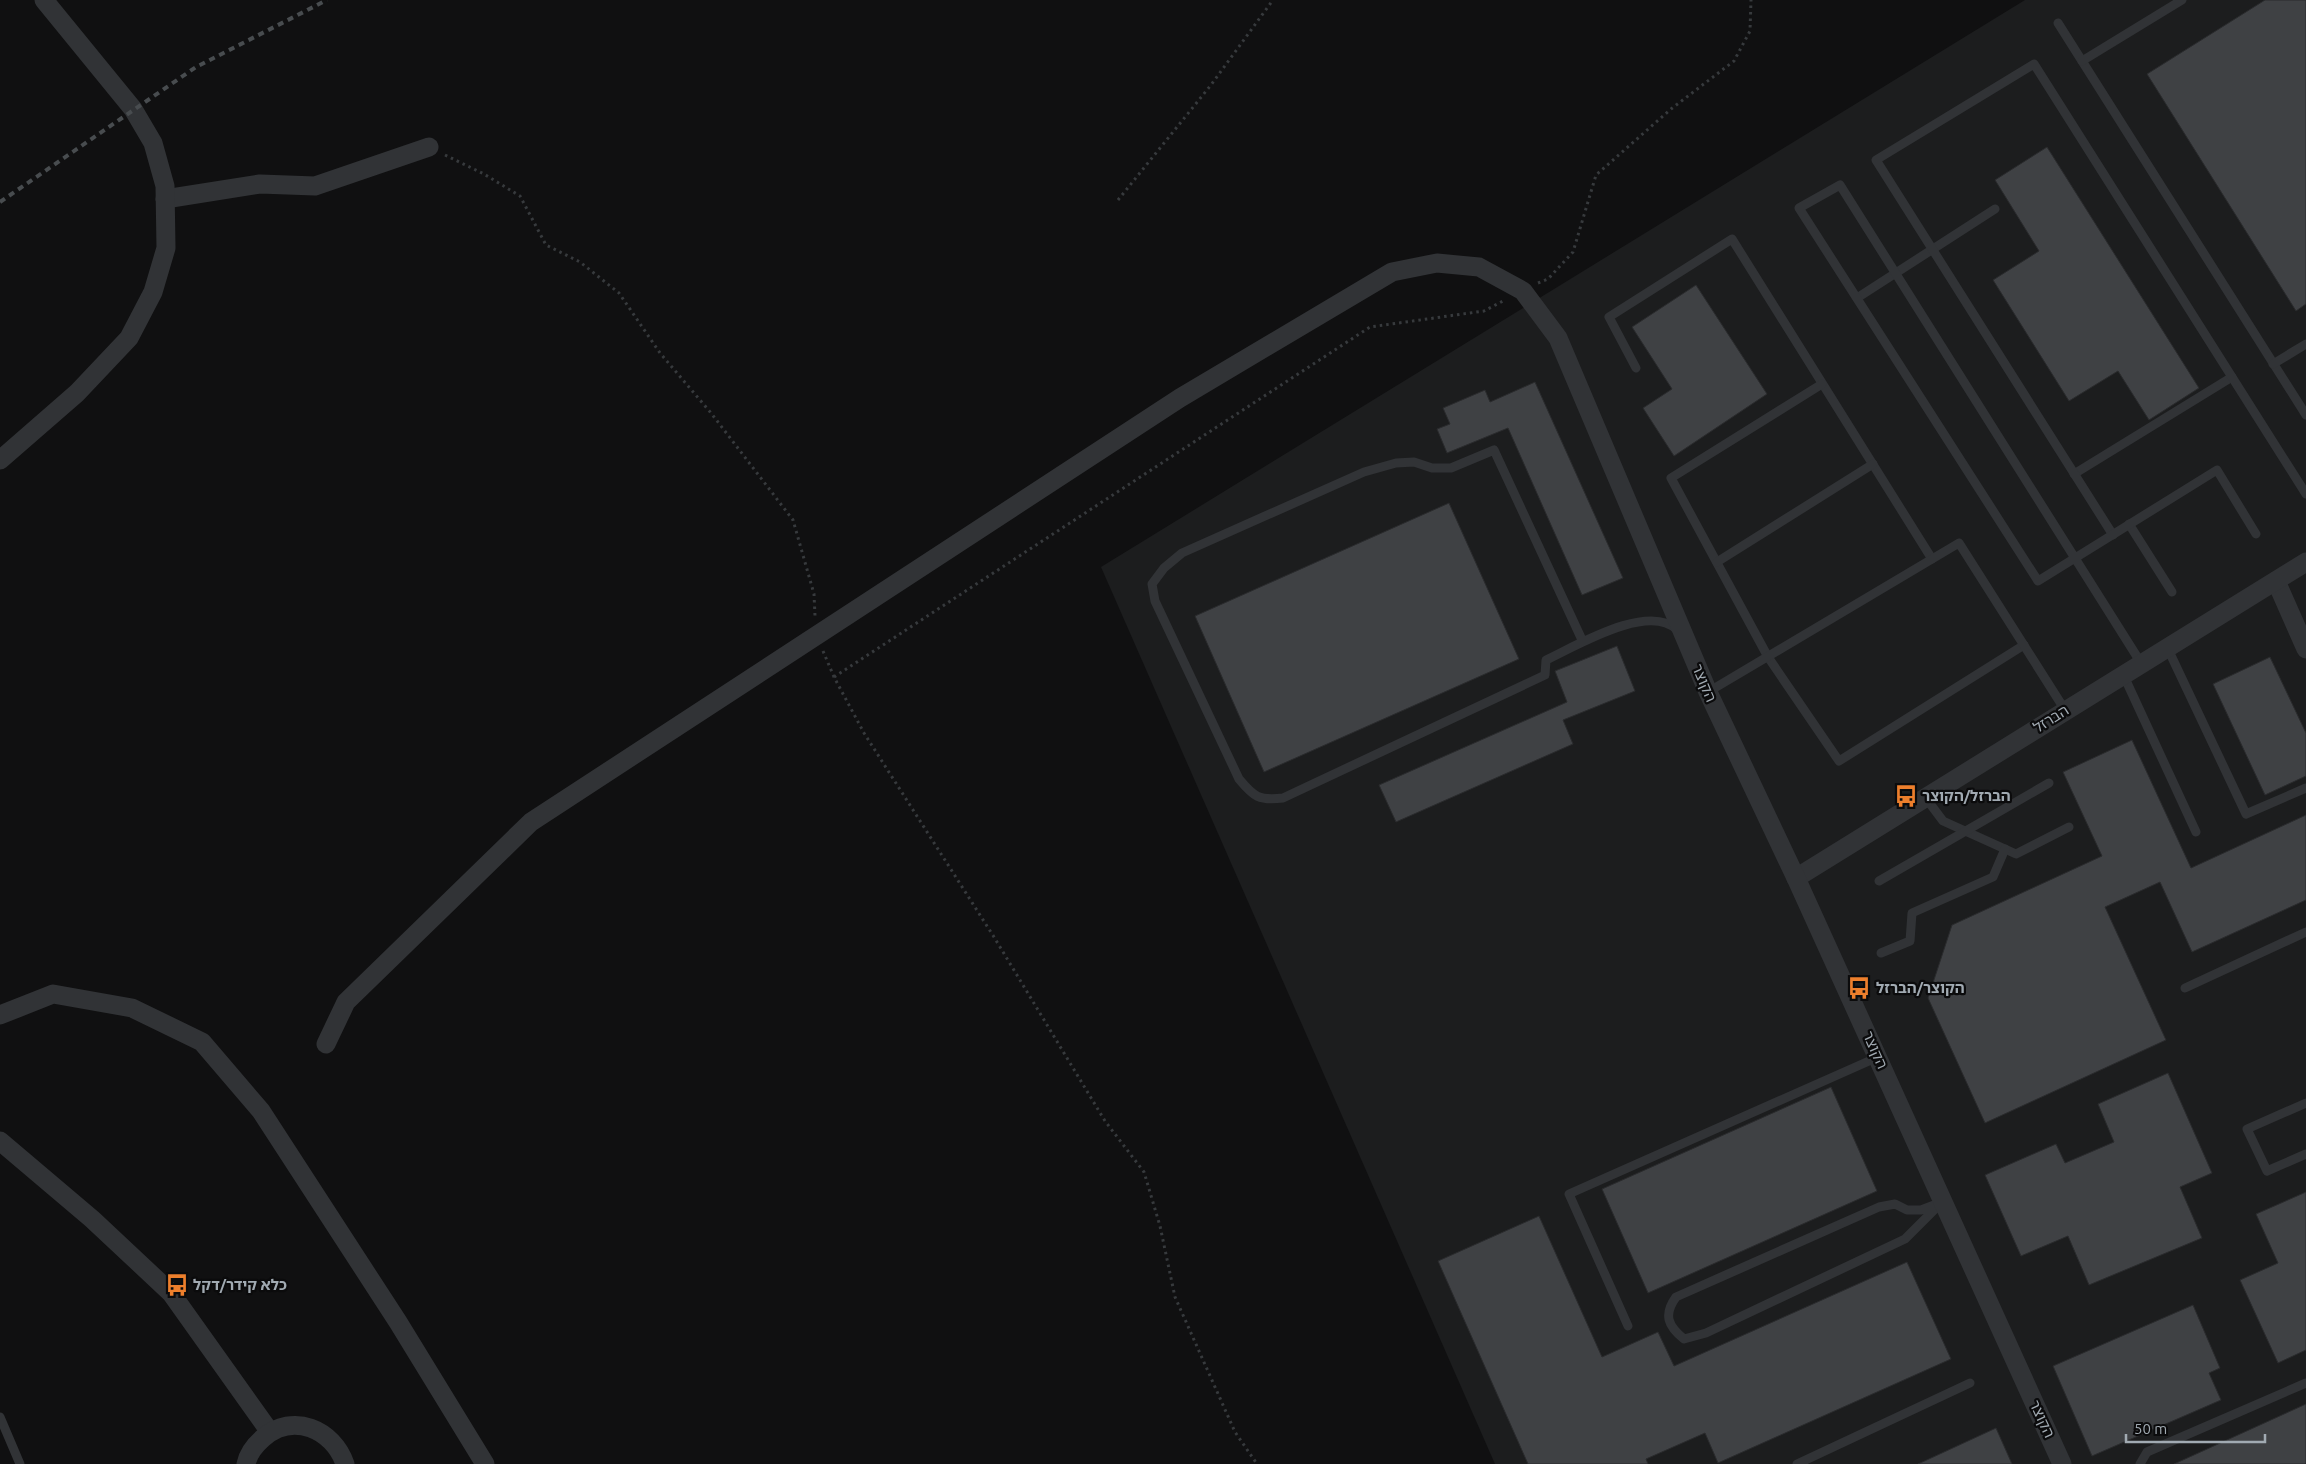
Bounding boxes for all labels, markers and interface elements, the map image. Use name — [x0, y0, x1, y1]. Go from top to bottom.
street label: הקוצר — [1689, 661, 1720, 704]
street label: הברזל — [2030, 701, 2071, 736]
bus stop icon: הברזל/הקוצר — [1893, 783, 1919, 809]
place label: הברזל/הקוצר — [1922, 787, 2011, 804]
bus stop icon: הקוצר/הברזל — [1846, 975, 1872, 1001]
place label: הקוצר/הברזל — [1876, 979, 1965, 996]
street label: הקוצר — [1860, 1028, 1891, 1071]
bus stop icon: כלא קידר/דקל — [164, 1272, 190, 1298]
place label: כלא קידר/דקל — [193, 1276, 287, 1293]
street label: הקוצר — [2026, 1397, 2059, 1440]
scale bar — [2126, 1412, 2265, 1444]
text: 50 m — [2134, 1420, 2167, 1437]

